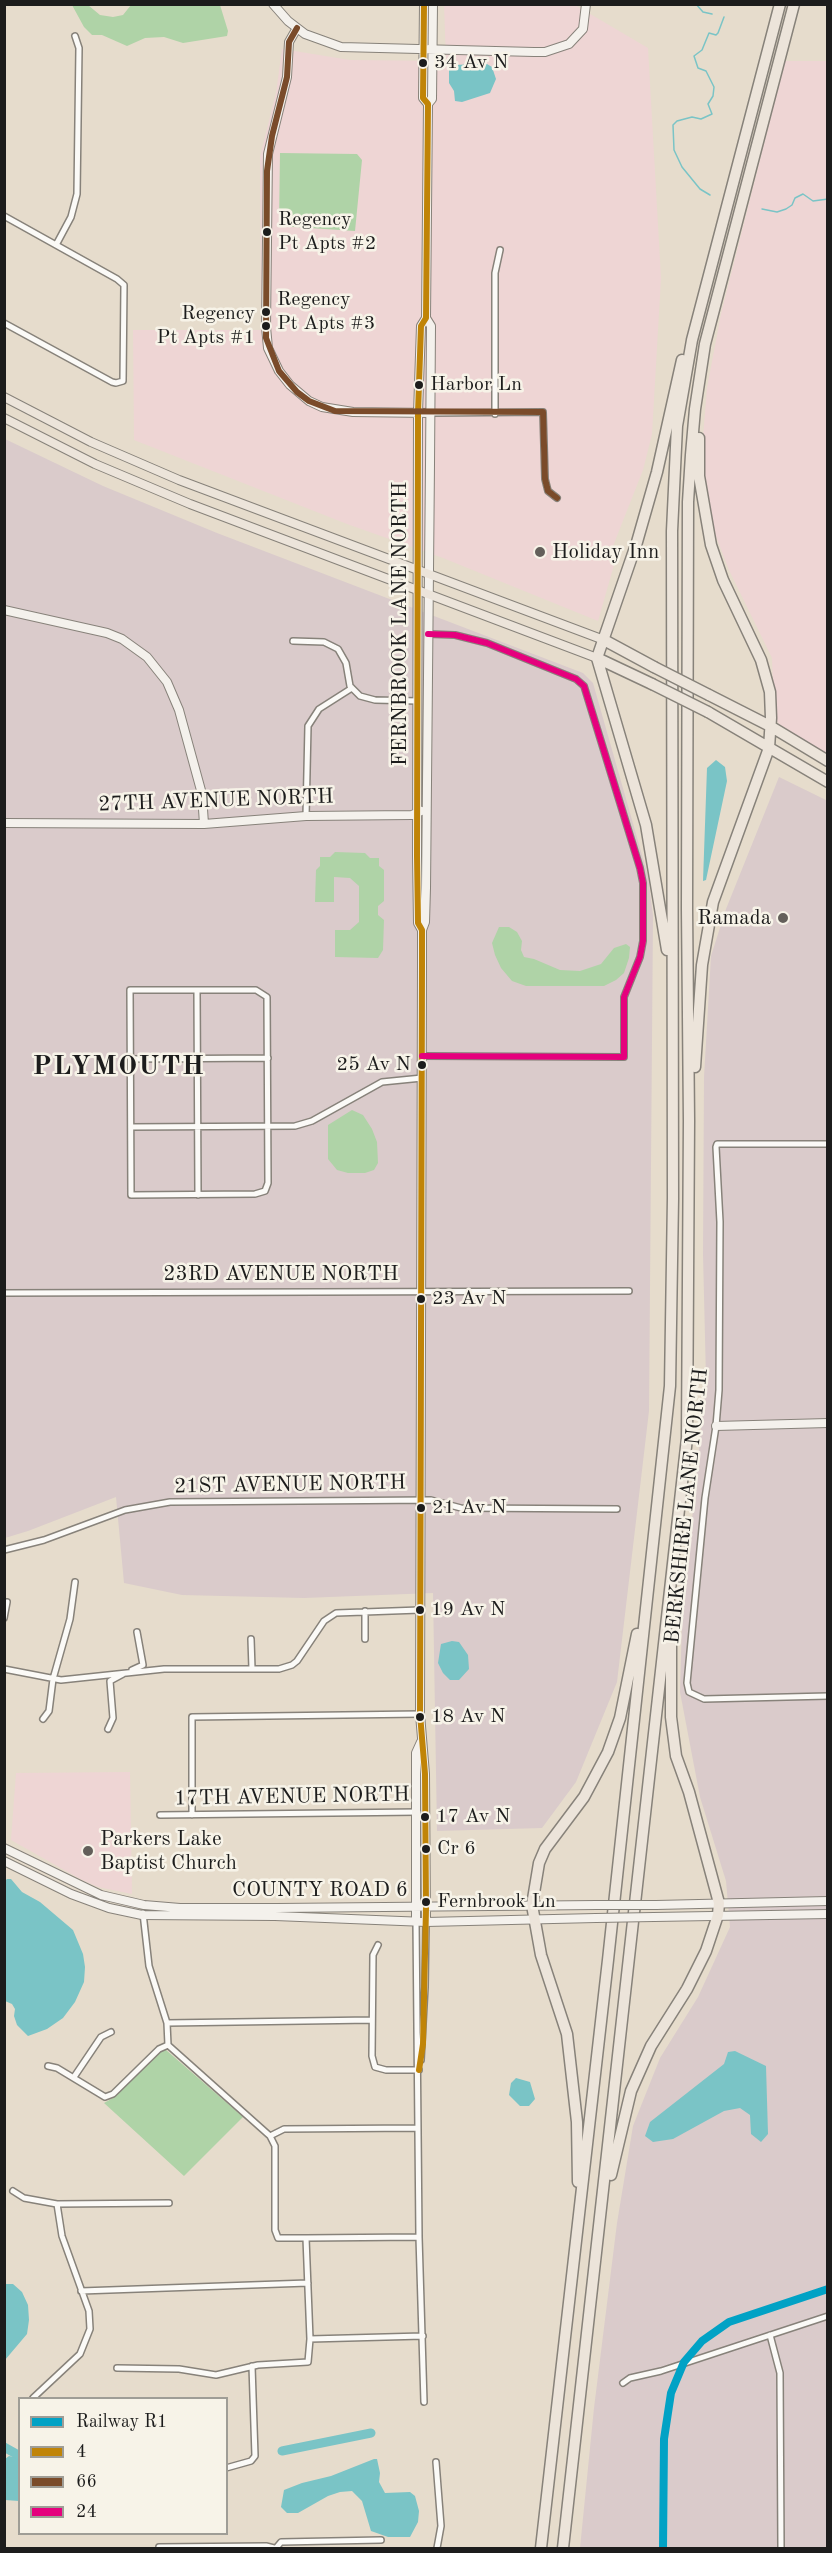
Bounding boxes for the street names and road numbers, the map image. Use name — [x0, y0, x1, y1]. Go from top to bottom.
street label: FERNBROOK LANE NORTH — [387, 482, 413, 766]
street label: 27TH AVENUE NORTH — [98, 784, 334, 818]
street label: 23RD AVENUE NORTH — [163, 1261, 399, 1287]
street label: BERKSHIRE LANE NORTH — [660, 1367, 714, 1645]
street label: 21ST AVENUE NORTH — [174, 1470, 406, 1500]
street label: 17TH AVENUE NORTH — [174, 1782, 410, 1812]
street label: COUNTY ROAD 6 — [232, 1877, 408, 1903]

